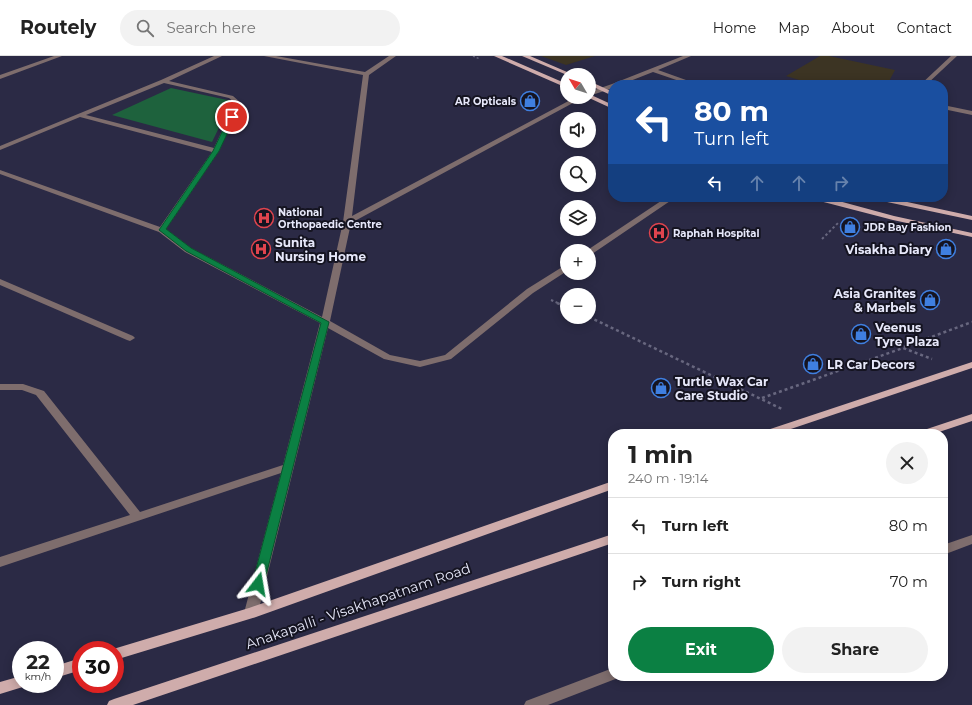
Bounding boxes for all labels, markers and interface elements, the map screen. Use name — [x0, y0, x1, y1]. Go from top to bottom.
search box — [120, 10, 400, 46]
text: Routely — [20, 16, 96, 39]
icon: search — [134, 17, 156, 39]
text: Search here — [166, 18, 256, 37]
text: Home — [713, 19, 756, 37]
text: Map — [778, 19, 809, 37]
text: About — [831, 19, 875, 37]
text: Contact — [897, 19, 952, 37]
north arrow — [560, 68, 596, 104]
map controls — [560, 68, 596, 324]
shop icon: AR Opticals — [519, 90, 541, 112]
text: 80 m — [694, 94, 769, 128]
place label: AR Opticals — [454, 95, 517, 108]
icon: left — [628, 96, 680, 148]
pin — [215, 100, 249, 134]
icon: arrive — [221, 106, 243, 128]
button: sound — [560, 112, 596, 148]
text: Turn left — [694, 128, 769, 150]
button: search — [560, 156, 596, 192]
icon: left — [704, 172, 726, 194]
icon: ahead — [746, 172, 768, 194]
icon: ahead — [788, 172, 810, 194]
icon: right — [830, 172, 852, 194]
button: layers — [560, 200, 596, 236]
place label: National Orthopaedic Centre — [278, 206, 382, 231]
hospital icon: National Orthopaedic Centre — [253, 207, 275, 229]
shop icon: JDR Bay Fashion — [839, 216, 861, 238]
place label: JDR Bay Fashion — [863, 221, 952, 234]
hospital icon: Raphah Hospital — [648, 222, 670, 244]
place label: Raphah Hospital — [673, 227, 759, 240]
place label: Sunita Nursing Home — [275, 235, 366, 264]
hospital icon: Sunita Nursing Home — [250, 238, 272, 260]
shop icon: Visakha Diary — [935, 238, 957, 260]
place label: Visakha Diary — [844, 242, 933, 257]
button: + — [560, 244, 596, 280]
place label: Asia Granites & Marbels — [833, 286, 917, 315]
button: − — [560, 288, 596, 324]
shop icon: Asia Granites & Marbels — [919, 289, 941, 311]
place label: Veenus Tyre Plaza — [874, 320, 939, 349]
shop icon: Veenus Tyre Plaza — [850, 323, 872, 345]
shop icon: LR Car Decors — [802, 353, 824, 375]
place label: LR Car Decors — [827, 357, 916, 372]
place label: Turtle Wax Car Care Studio — [675, 374, 768, 403]
shop icon: Turtle Wax Car Care Studio — [650, 377, 672, 399]
text: 1 min — [628, 440, 693, 469]
button: close — [886, 442, 928, 484]
text: 240 m · 19:14 — [628, 470, 708, 486]
icon: left — [628, 515, 650, 537]
text: Turn left — [662, 516, 729, 535]
text: 80 m — [889, 516, 928, 535]
street label: Anakapalli - Visakhapatnam Road — [243, 559, 473, 653]
position arrow — [237, 563, 279, 605]
icon: right — [628, 571, 650, 593]
text: Turn right — [662, 572, 741, 591]
text: 70 m — [890, 572, 928, 591]
button: Exit — [628, 627, 774, 673]
button: Share — [782, 627, 928, 673]
speed limit sign: 30 — [72, 641, 124, 693]
text: 22 — [26, 650, 50, 674]
text: km/h — [25, 670, 51, 683]

